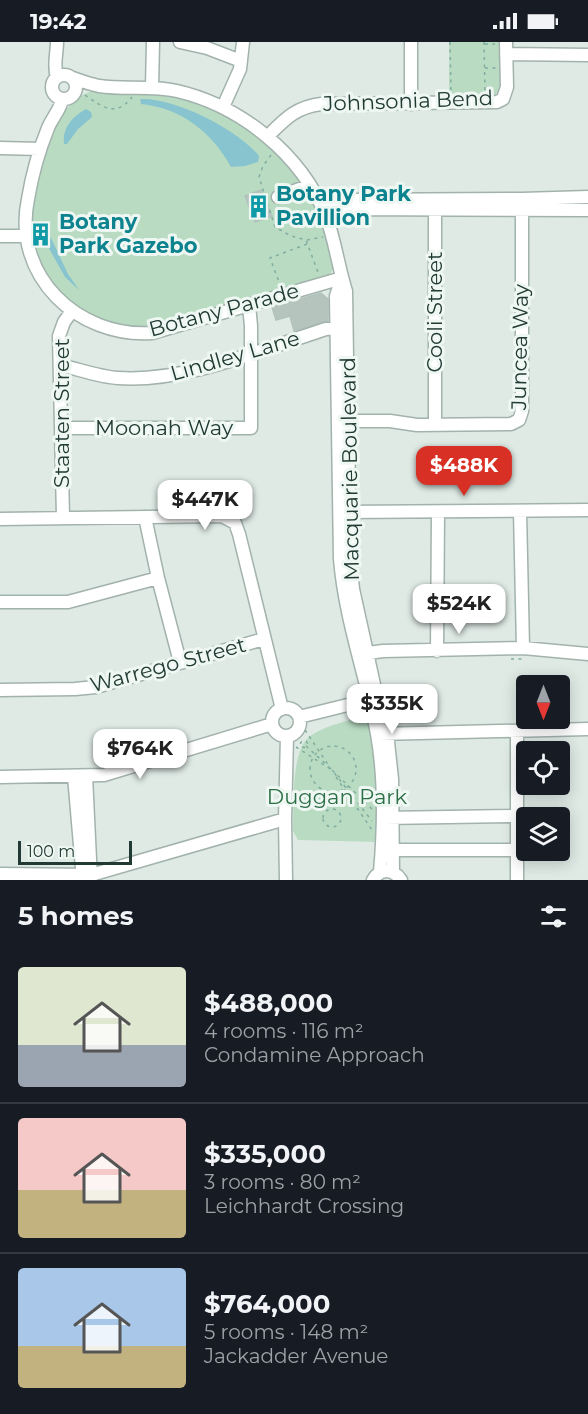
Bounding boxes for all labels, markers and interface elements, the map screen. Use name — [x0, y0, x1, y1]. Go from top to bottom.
text: 19:42 — [30, 8, 87, 35]
street label: Johnsonia Bend — [322, 85, 493, 116]
place label: Botany Park Pavillion — [276, 181, 411, 230]
building icon: Botany Park Pavillion — [245, 193, 271, 219]
place label: Botany Park Gazebo — [59, 209, 198, 258]
building icon: Botany Park Gazebo — [28, 221, 54, 247]
street label: Cooli Street — [422, 251, 447, 373]
street label: Botany Parade — [146, 277, 302, 342]
street label: Juncea Way — [506, 283, 533, 411]
street label: Lindley Lane — [167, 325, 302, 386]
street label: Staaten Street — [49, 338, 74, 488]
street label: Macquarie Boulevard — [335, 357, 364, 581]
street label: Moonah Way — [95, 415, 234, 440]
pin: $488K — [422, 446, 506, 497]
text: $488K — [430, 453, 498, 477]
pin: $447K — [163, 480, 247, 531]
text: $447K — [172, 487, 238, 511]
pin: $524K — [417, 584, 501, 635]
text: $524K — [427, 591, 491, 615]
street label: Warrego Street — [87, 632, 248, 697]
north arrow — [516, 675, 570, 729]
map controls — [516, 675, 570, 861]
pin: $335K — [350, 684, 434, 735]
text: $335K — [361, 691, 423, 715]
pin: $764K — [98, 729, 182, 780]
text: $764K — [107, 736, 173, 760]
button: locate — [516, 741, 570, 795]
park label: Duggan Park — [267, 784, 408, 809]
button: layers — [516, 807, 570, 861]
scale bar — [18, 838, 132, 866]
text: 100 m — [27, 842, 75, 861]
text: 5 homes — [18, 900, 134, 932]
icon: filters — [537, 900, 570, 933]
text: $488,000 — [204, 987, 333, 1019]
icon: home — [66, 991, 138, 1063]
text: 4 rooms · 116 m² — [204, 1019, 364, 1043]
text: Condamine Approach — [204, 1043, 425, 1067]
text: $335,000 — [204, 1138, 326, 1170]
icon: home — [66, 1142, 138, 1214]
text: 3 rooms · 80 m² — [204, 1170, 361, 1194]
text: Leichhardt Crossing — [204, 1194, 404, 1218]
text: $764,000 — [204, 1288, 330, 1320]
icon: home — [66, 1292, 138, 1364]
text: 5 rooms · 148 m² — [204, 1320, 368, 1344]
text: Jackadder Avenue — [204, 1344, 388, 1368]

